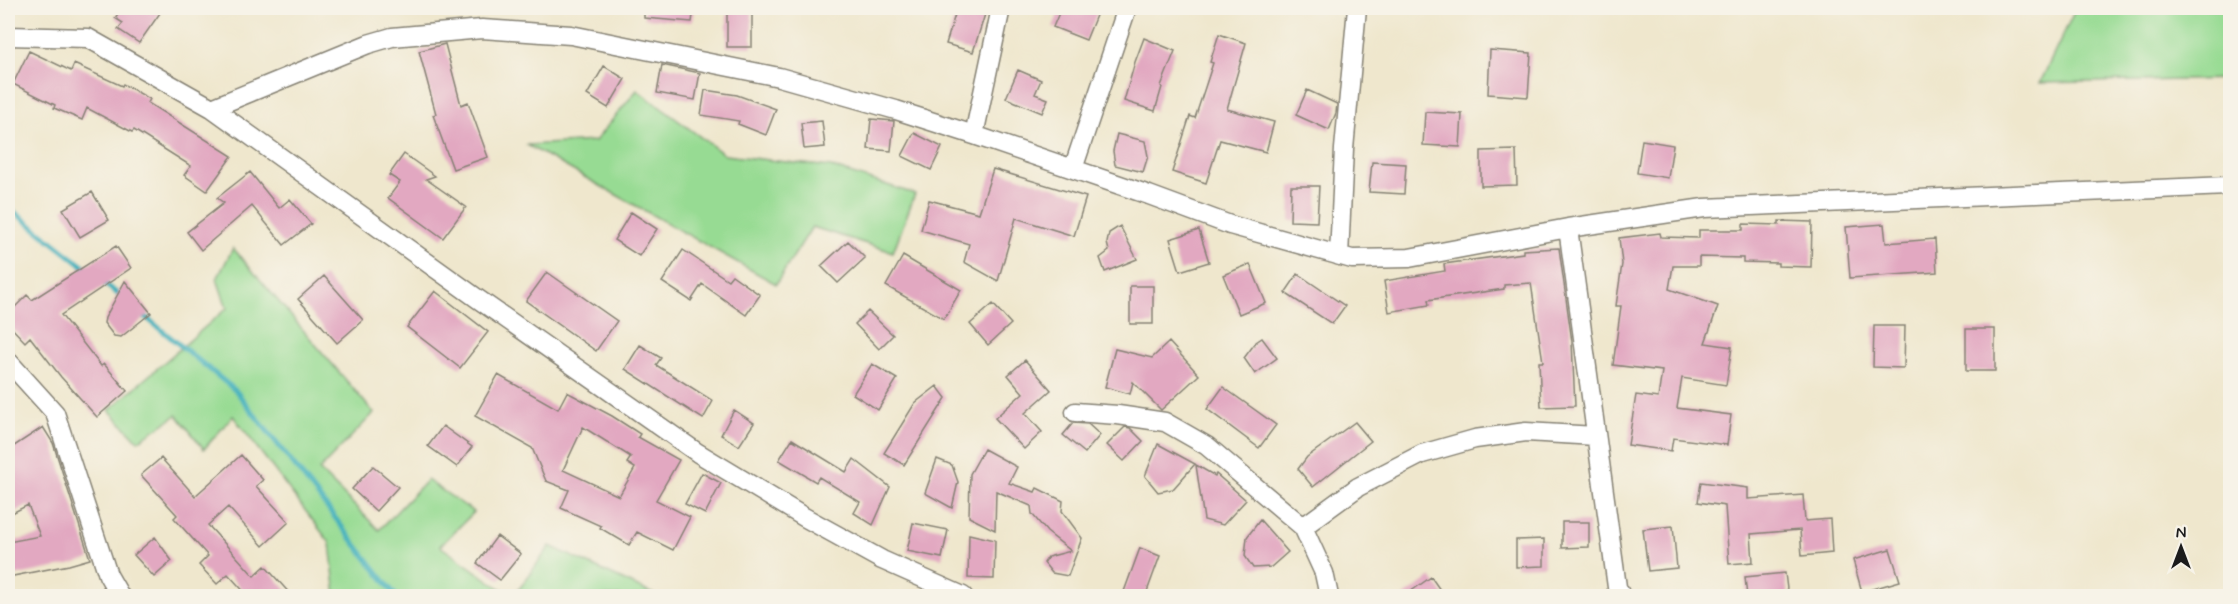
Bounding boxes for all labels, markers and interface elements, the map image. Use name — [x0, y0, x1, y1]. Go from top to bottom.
north arrow — [2151, 517, 2211, 577]
text: N — [2176, 523, 2186, 544]

